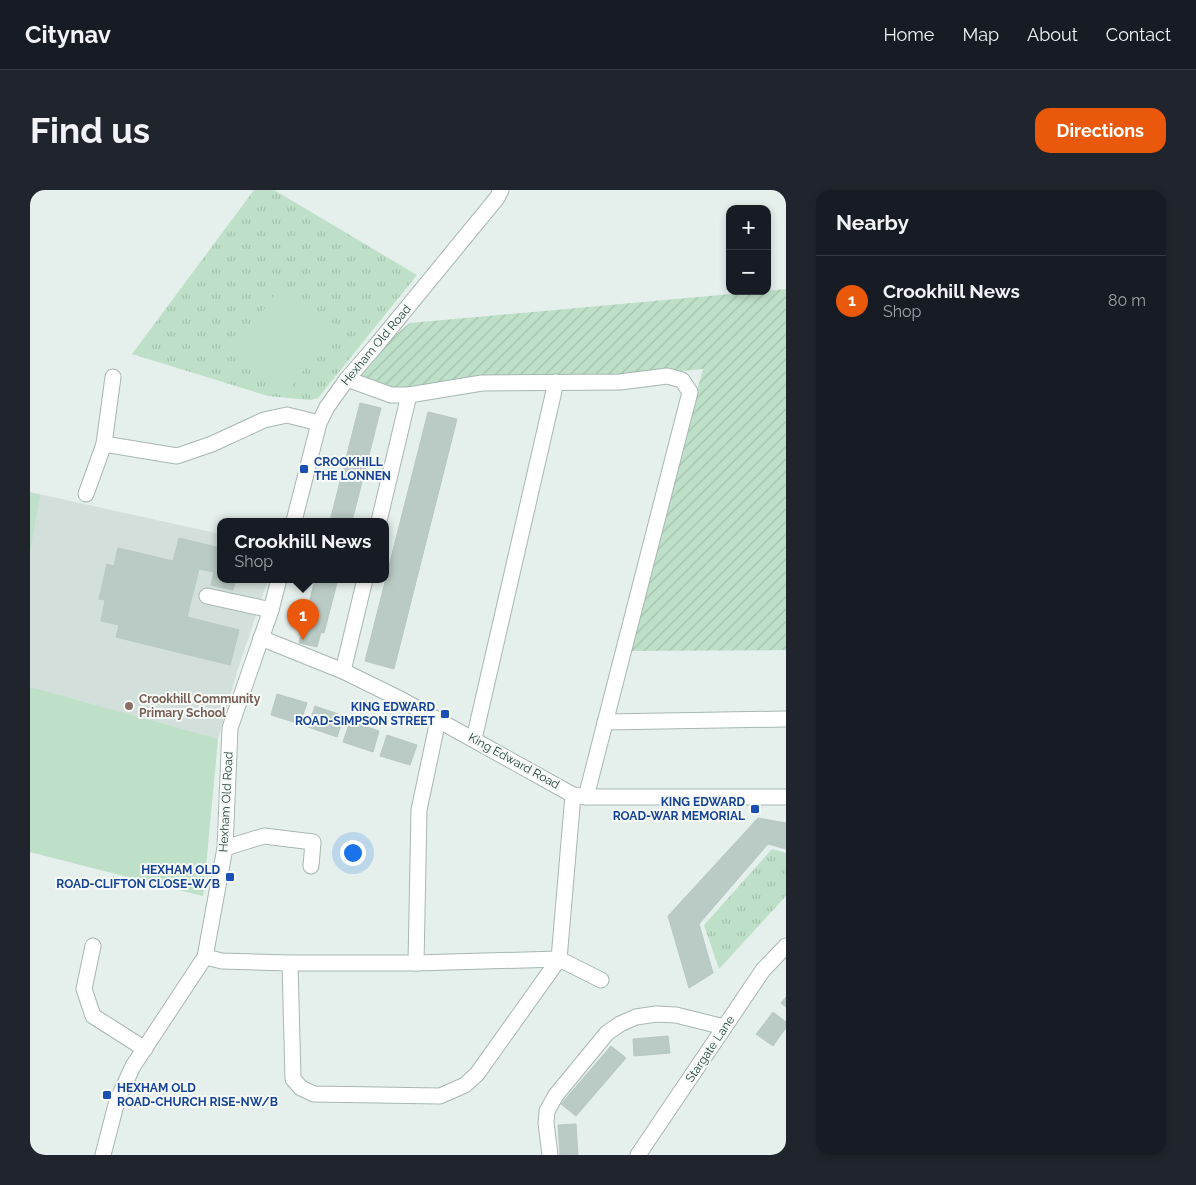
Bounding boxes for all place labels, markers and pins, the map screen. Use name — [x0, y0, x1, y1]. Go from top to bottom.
place label: CROOKHILL THE LONNEN — [314, 455, 391, 483]
marker: CROOKHILL THE LONNEN — [298, 463, 310, 475]
pin: 1 — [287, 599, 319, 640]
place label: Crookhill Community Primary School — [139, 692, 261, 720]
marker: Crookhill Community Primary School — [123, 700, 135, 712]
place label: KING EDWARD ROAD-SIMPSON STREET — [295, 700, 436, 728]
marker: KING EDWARD ROAD-SIMPSON STREET — [439, 708, 451, 720]
place label: KING EDWARD ROAD-WAR MEMORIAL — [613, 795, 745, 823]
marker: KING EDWARD ROAD-WAR MEMORIAL — [749, 803, 761, 815]
place label: HEXHAM OLD ROAD-CLIFTON CLOSE-W/B — [56, 863, 220, 891]
marker: HEXHAM OLD ROAD-CLIFTON CLOSE-W/B — [224, 871, 236, 883]
place label: HEXHAM OLD ROAD-CHURCH RISE-NW/B — [117, 1081, 278, 1109]
marker: HEXHAM OLD ROAD-CHURCH RISE-NW/B — [101, 1089, 113, 1101]

